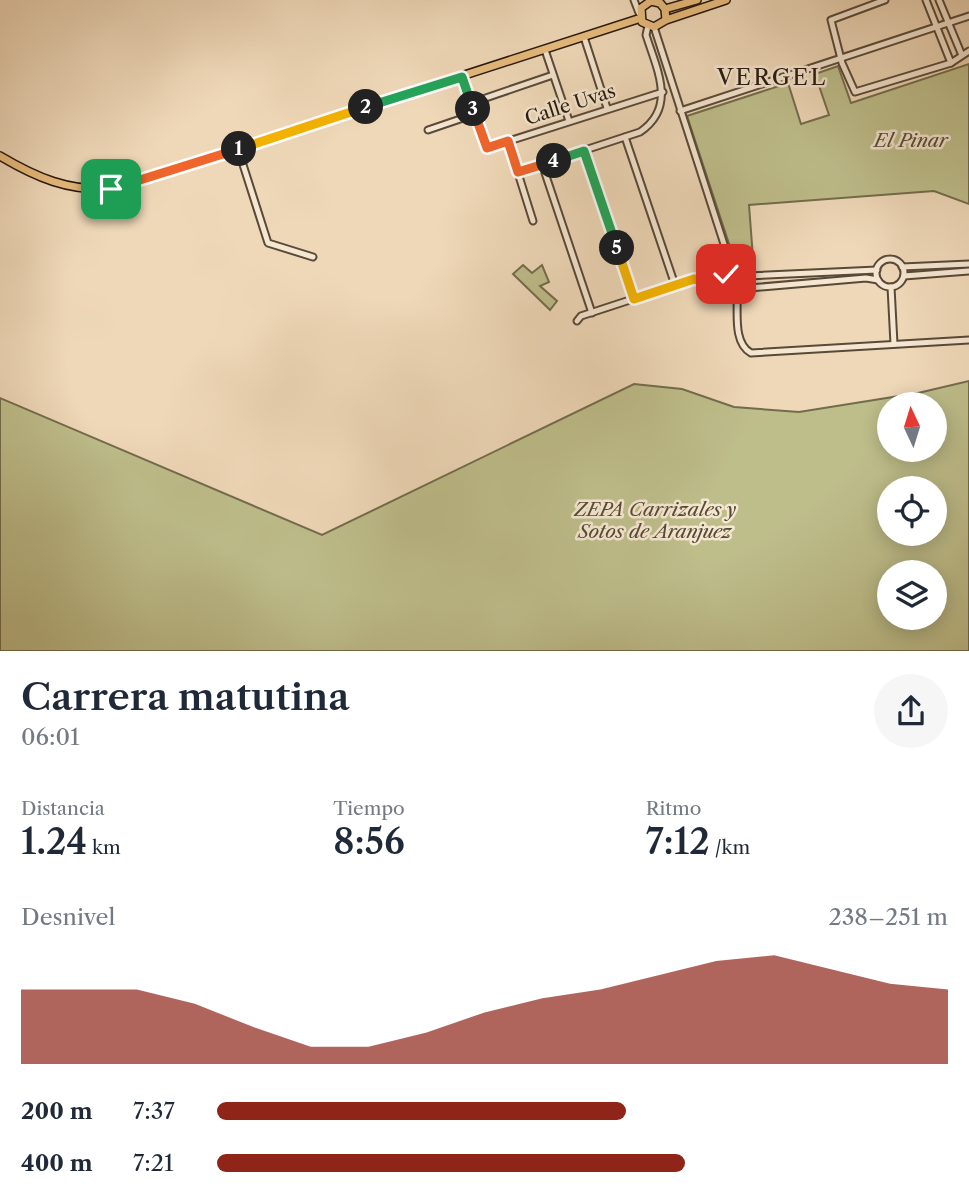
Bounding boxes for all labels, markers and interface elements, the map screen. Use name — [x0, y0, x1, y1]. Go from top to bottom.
district label: VERGEL — [716, 63, 827, 91]
street label: Calle Uvas — [522, 79, 618, 130]
pin: 2 — [348, 90, 384, 124]
pin: 3 — [456, 92, 490, 126]
text: 2 — [360, 95, 371, 118]
text: 3 — [467, 97, 478, 120]
park label: El Pinar — [872, 129, 949, 152]
pin: 1 — [222, 132, 256, 166]
text: 1 — [234, 137, 243, 160]
pin: 4 — [536, 144, 572, 178]
text: 4 — [548, 149, 559, 172]
pin — [81, 159, 141, 219]
icon: arrive — [92, 170, 130, 208]
pin: 5 — [600, 230, 634, 266]
text: 5 — [611, 236, 622, 259]
pin — [696, 244, 756, 304]
icon: check — [707, 255, 745, 293]
north arrow — [877, 392, 947, 462]
map controls — [877, 392, 947, 630]
button: locate — [877, 476, 947, 546]
park label: ZEPA Carrizales y Sotos de Aranjuez — [573, 498, 737, 543]
button: layers — [877, 560, 947, 630]
text: Carrera matutina — [21, 673, 350, 720]
button: share — [874, 674, 948, 748]
text: 06:01 — [21, 723, 80, 751]
text: Distancia — [21, 797, 105, 820]
text: Tiempo — [333, 797, 405, 820]
text: Ritmo — [646, 797, 701, 820]
text: 1.24 — [21, 820, 87, 863]
text: 8:56 — [333, 820, 405, 863]
text: 7:12 — [646, 820, 710, 863]
text: km — [87, 836, 121, 859]
text: /km — [710, 836, 750, 859]
text: Desnivel — [21, 903, 115, 931]
text: 238–251 m — [828, 903, 948, 931]
text: 200 m — [21, 1097, 93, 1125]
text: 7:37 — [133, 1097, 175, 1125]
text: 400 m — [21, 1149, 93, 1177]
text: 7:21 — [133, 1149, 174, 1177]

